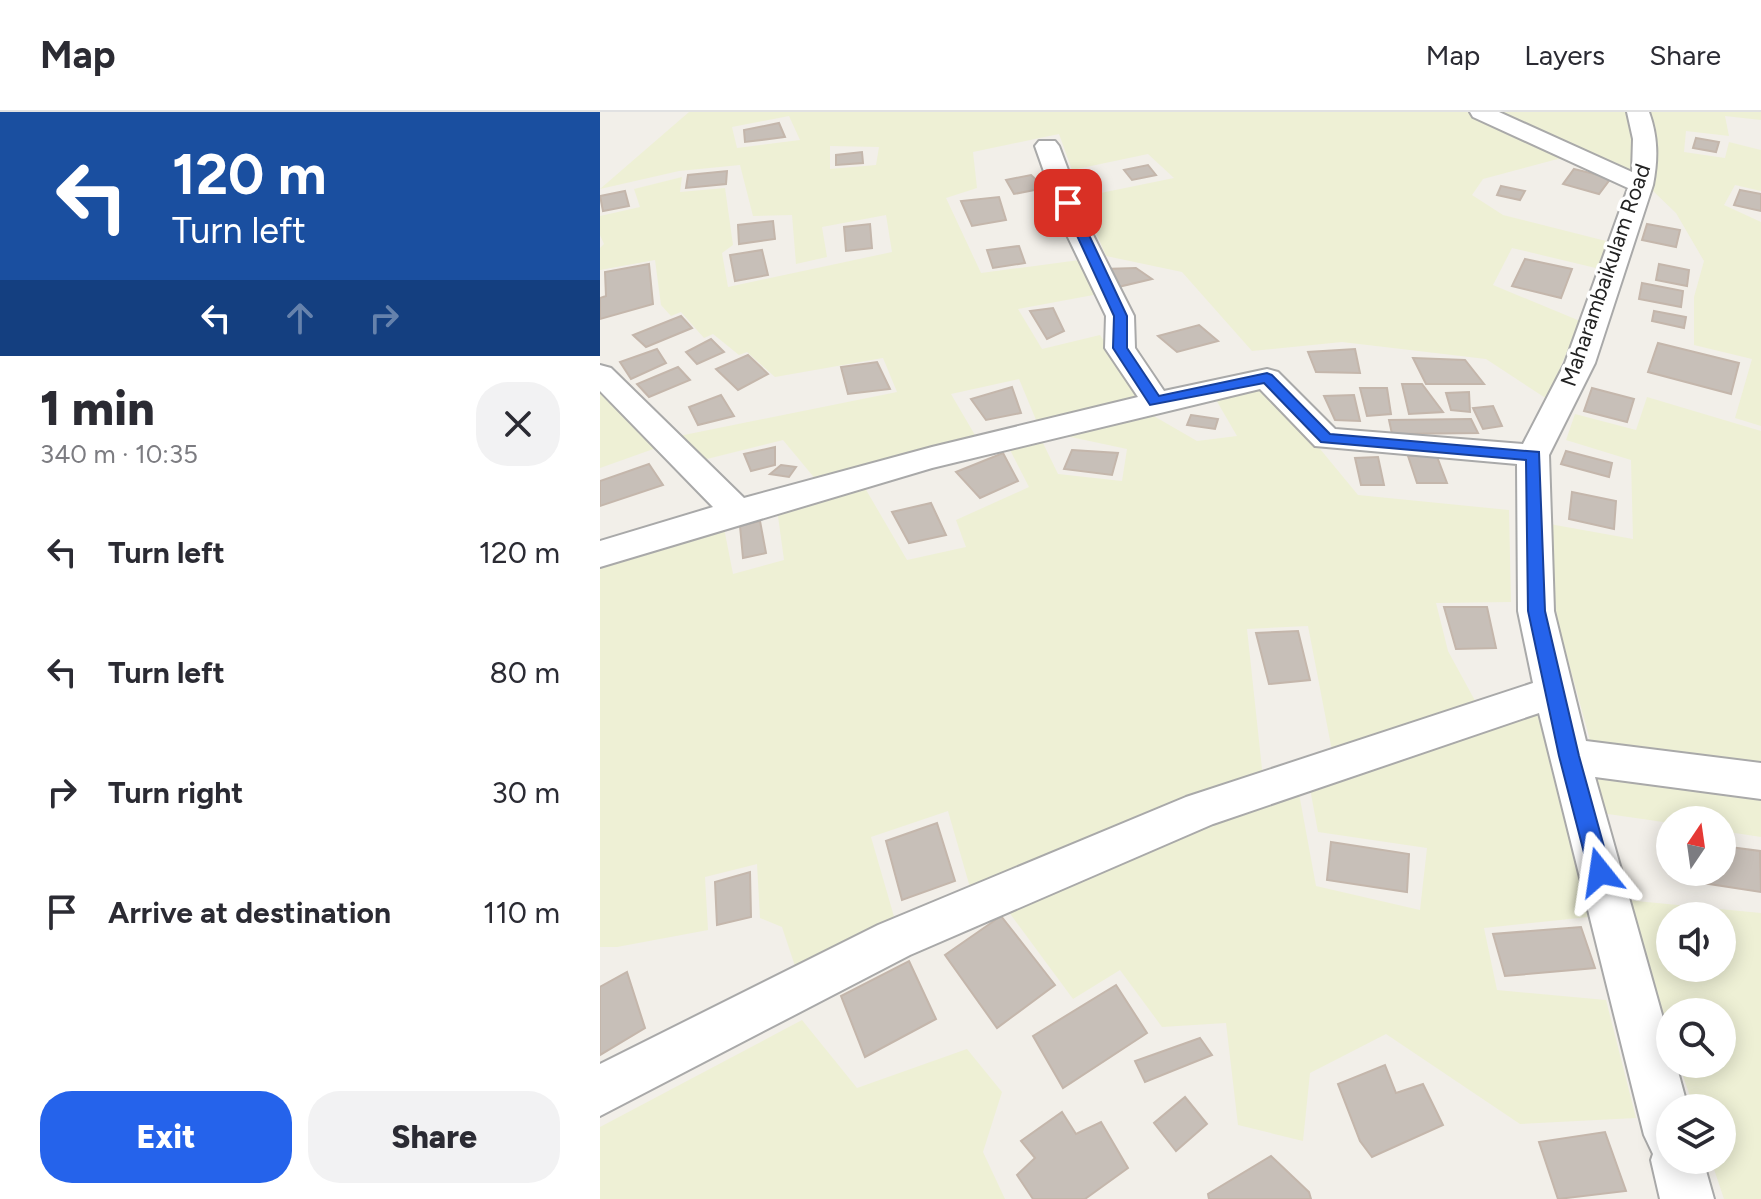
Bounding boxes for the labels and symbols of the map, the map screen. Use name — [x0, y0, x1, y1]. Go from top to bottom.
street label: Maharambaikulam Road — [1555, 160, 1656, 390]
pin — [1034, 169, 1102, 237]
north arrow — [1656, 806, 1736, 886]
position arrow — [1558, 830, 1642, 914]

